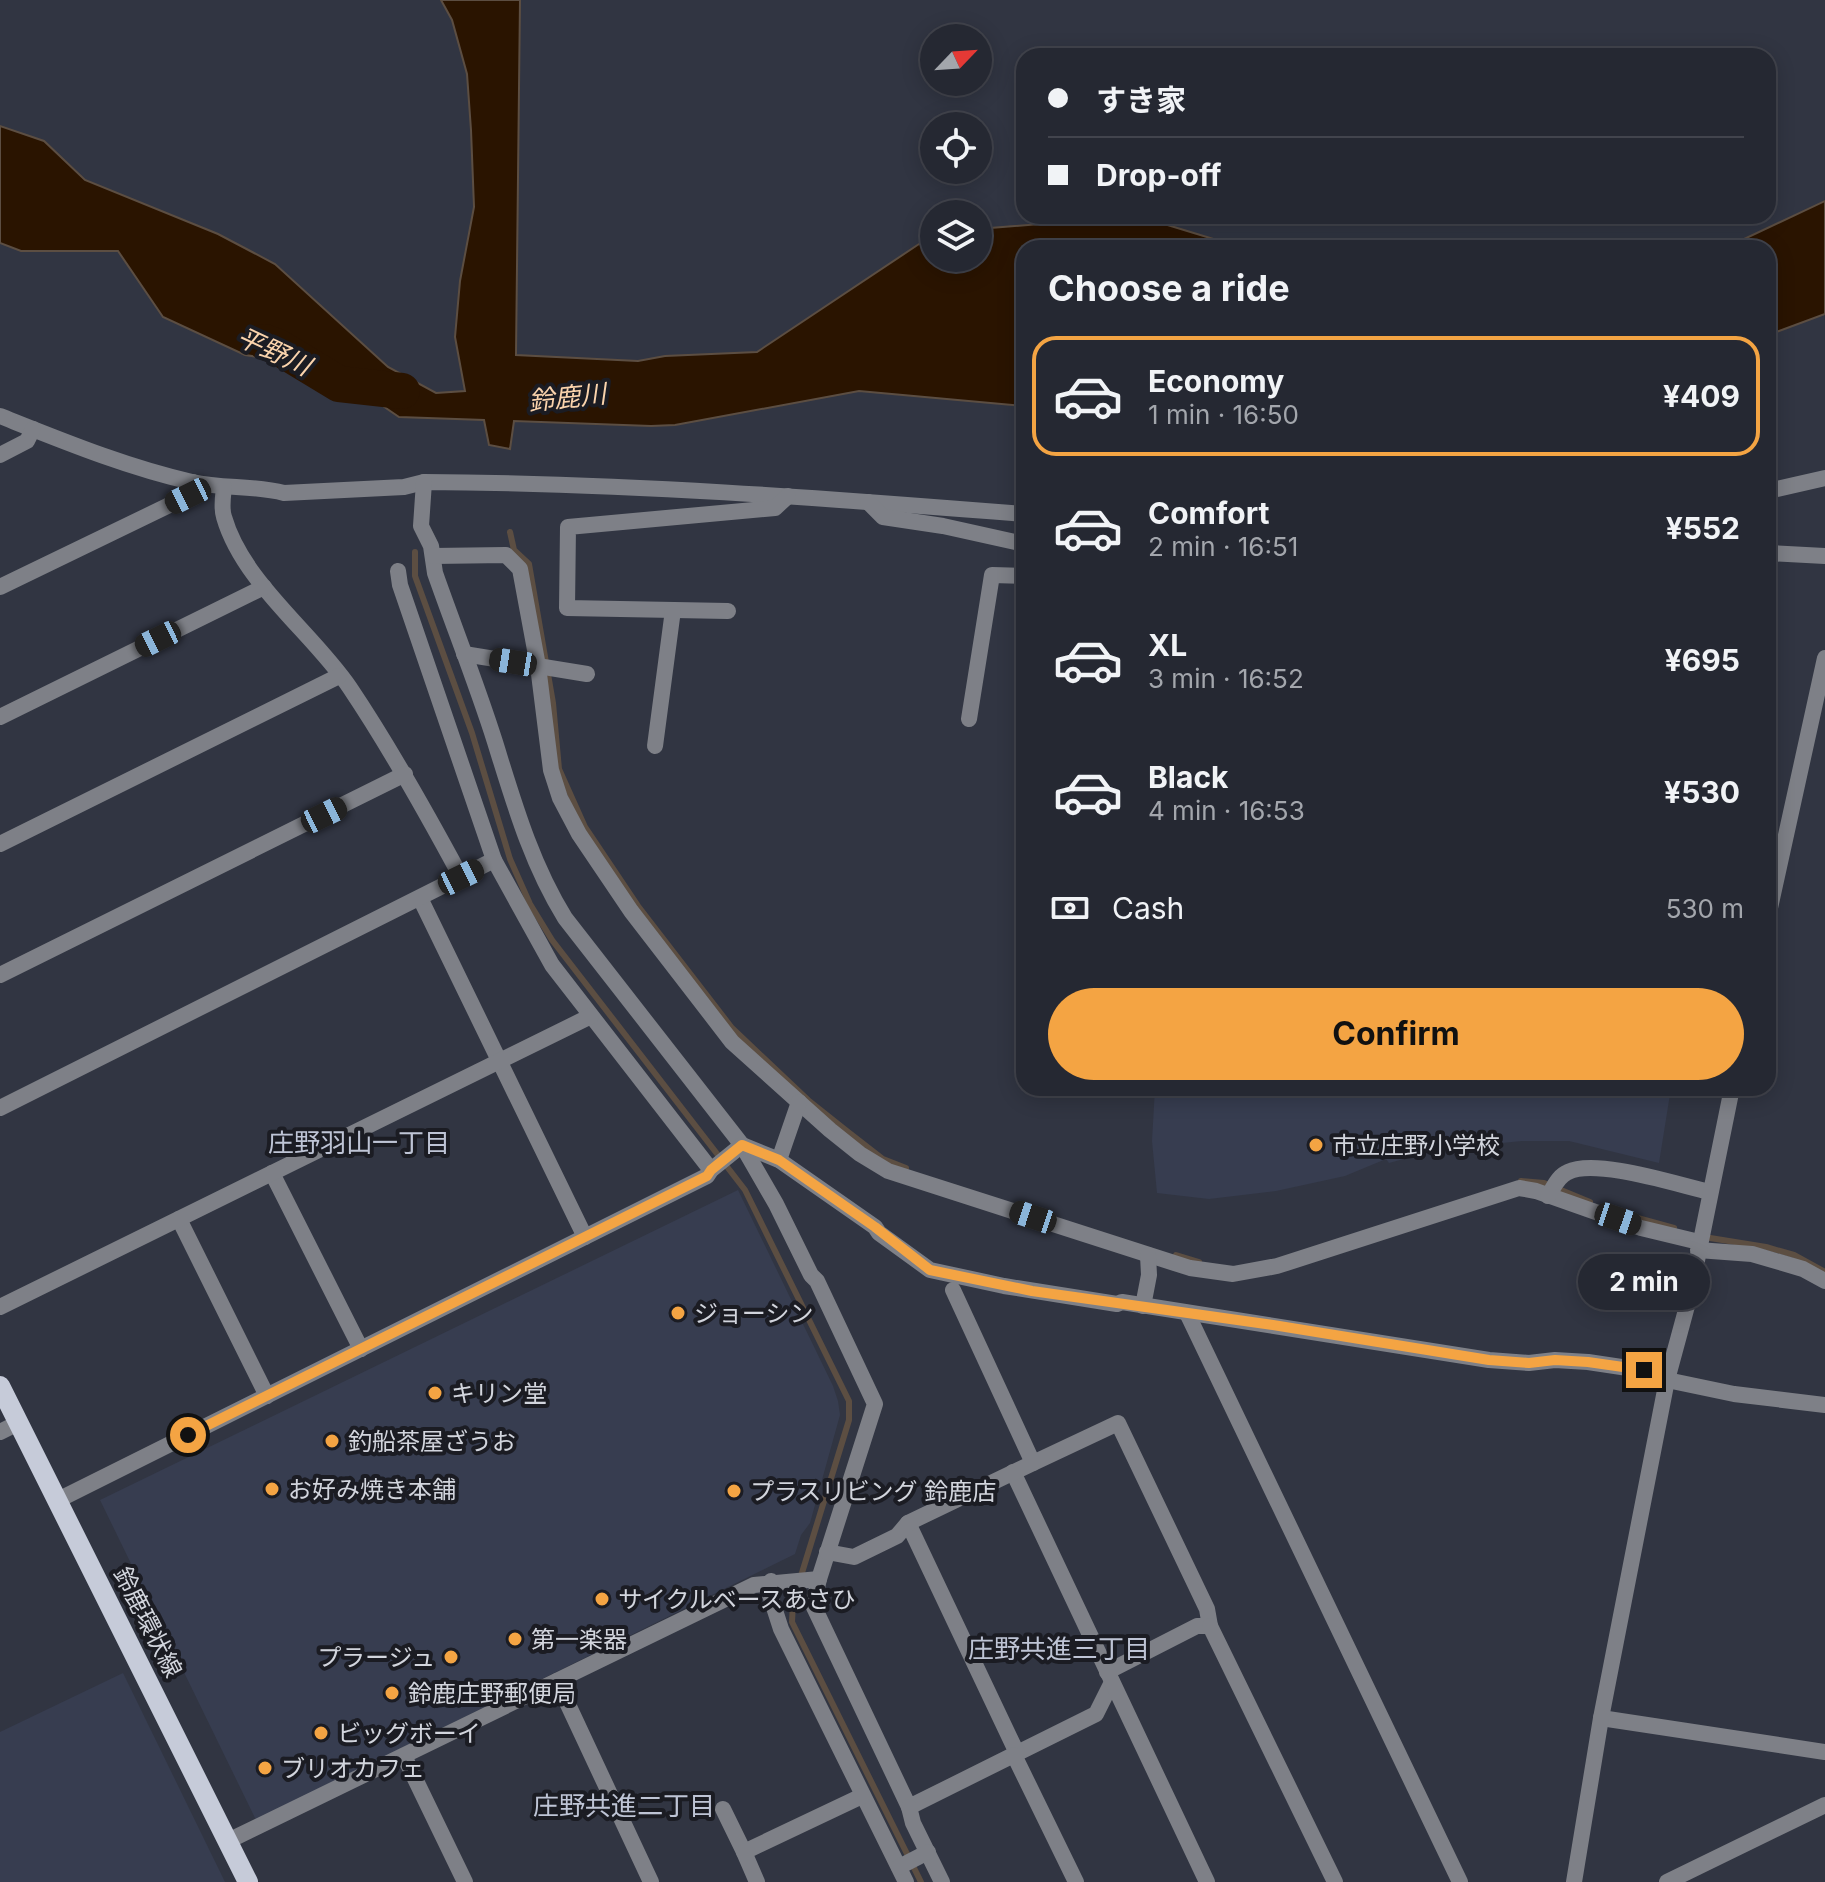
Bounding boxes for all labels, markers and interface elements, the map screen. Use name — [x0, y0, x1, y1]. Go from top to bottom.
north arrow — [920, 24, 992, 96]
map controls — [920, 24, 992, 272]
text: すき家 — [1096, 82, 1186, 118]
button: locate — [920, 112, 992, 184]
text: Drop-off — [1096, 157, 1222, 193]
button: layers — [920, 200, 992, 272]
text: Choose a ride — [1048, 266, 1290, 310]
water label: 平野川 — [232, 320, 319, 383]
icon: car — [1052, 360, 1124, 432]
text: Economy — [1148, 363, 1284, 399]
water label: 鈴鹿川 — [527, 377, 610, 416]
text: ¥409 — [1663, 378, 1740, 414]
text: 1 min · 16:50 — [1148, 399, 1299, 430]
car — [161, 475, 215, 517]
icon: car — [1052, 492, 1124, 564]
text: Comfort — [1148, 495, 1269, 531]
text: ¥552 — [1666, 510, 1740, 546]
text: 2 min · 16:51 — [1148, 531, 1298, 562]
car — [131, 618, 185, 660]
icon: car — [1052, 624, 1124, 696]
text: XL — [1148, 627, 1187, 663]
text: ¥695 — [1665, 642, 1740, 678]
car — [487, 646, 539, 678]
text: 3 min · 16:52 — [1148, 663, 1304, 694]
icon: car — [1052, 756, 1124, 828]
text: Black — [1148, 759, 1228, 795]
text: ¥530 — [1664, 774, 1740, 810]
car — [297, 794, 351, 836]
text: 4 min · 16:53 — [1148, 795, 1305, 826]
car — [434, 856, 488, 898]
icon: cash — [1048, 886, 1092, 930]
text: Cash — [1112, 890, 1184, 926]
text: 530 m — [1666, 893, 1744, 924]
button: Confirm — [1048, 988, 1744, 1080]
district label: 庄野羽山一丁目 — [268, 1127, 450, 1158]
place label: 市立庄野小学校 — [1332, 1131, 1500, 1160]
marker: 市立庄野小学校 — [1307, 1136, 1325, 1154]
car — [1006, 1198, 1060, 1236]
car — [1591, 1200, 1645, 1238]
callout: 2 min — [1578, 1254, 1710, 1310]
text: 2 min — [1609, 1266, 1679, 1297]
place label: ジョーシン — [694, 1299, 814, 1328]
marker: ジョーシン — [669, 1304, 687, 1322]
route end — [1626, 1352, 1662, 1388]
place label: キリン堂 — [451, 1379, 547, 1408]
marker: キリン堂 — [426, 1384, 444, 1402]
route start — [170, 1417, 206, 1453]
place label: 釣船茶屋ざうお — [348, 1427, 516, 1456]
marker: 釣船茶屋ざうお — [323, 1432, 341, 1450]
place label: お好み焼き本舗 — [288, 1475, 456, 1504]
place label: プラスリビング 鈴鹿店 — [750, 1477, 996, 1506]
marker: お好み焼き本舗 — [263, 1480, 281, 1498]
marker: プラスリビング 鈴鹿店 — [725, 1482, 743, 1500]
street label: 鈴鹿環状線 — [108, 1562, 188, 1682]
place label: サイクルベースあさひ — [618, 1585, 856, 1614]
marker: サイクルベースあさひ — [593, 1590, 611, 1608]
place label: 第一楽器 — [531, 1625, 627, 1654]
marker: 第一楽器 — [506, 1630, 524, 1648]
district label: 庄野共進三丁目 — [968, 1633, 1150, 1664]
place label: プラージュ — [317, 1643, 435, 1672]
marker: プラージュ — [442, 1648, 460, 1666]
place label: 鈴鹿庄野郵便局 — [408, 1679, 576, 1708]
marker: 鈴鹿庄野郵便局 — [383, 1684, 401, 1702]
place label: ビッグボーイ — [337, 1719, 481, 1748]
marker: ビッグボーイ — [312, 1724, 330, 1742]
place label: ブリオカフェ — [281, 1754, 425, 1783]
marker: ブリオカフェ — [256, 1759, 274, 1777]
district label: 庄野共進二丁目 — [533, 1790, 715, 1821]

